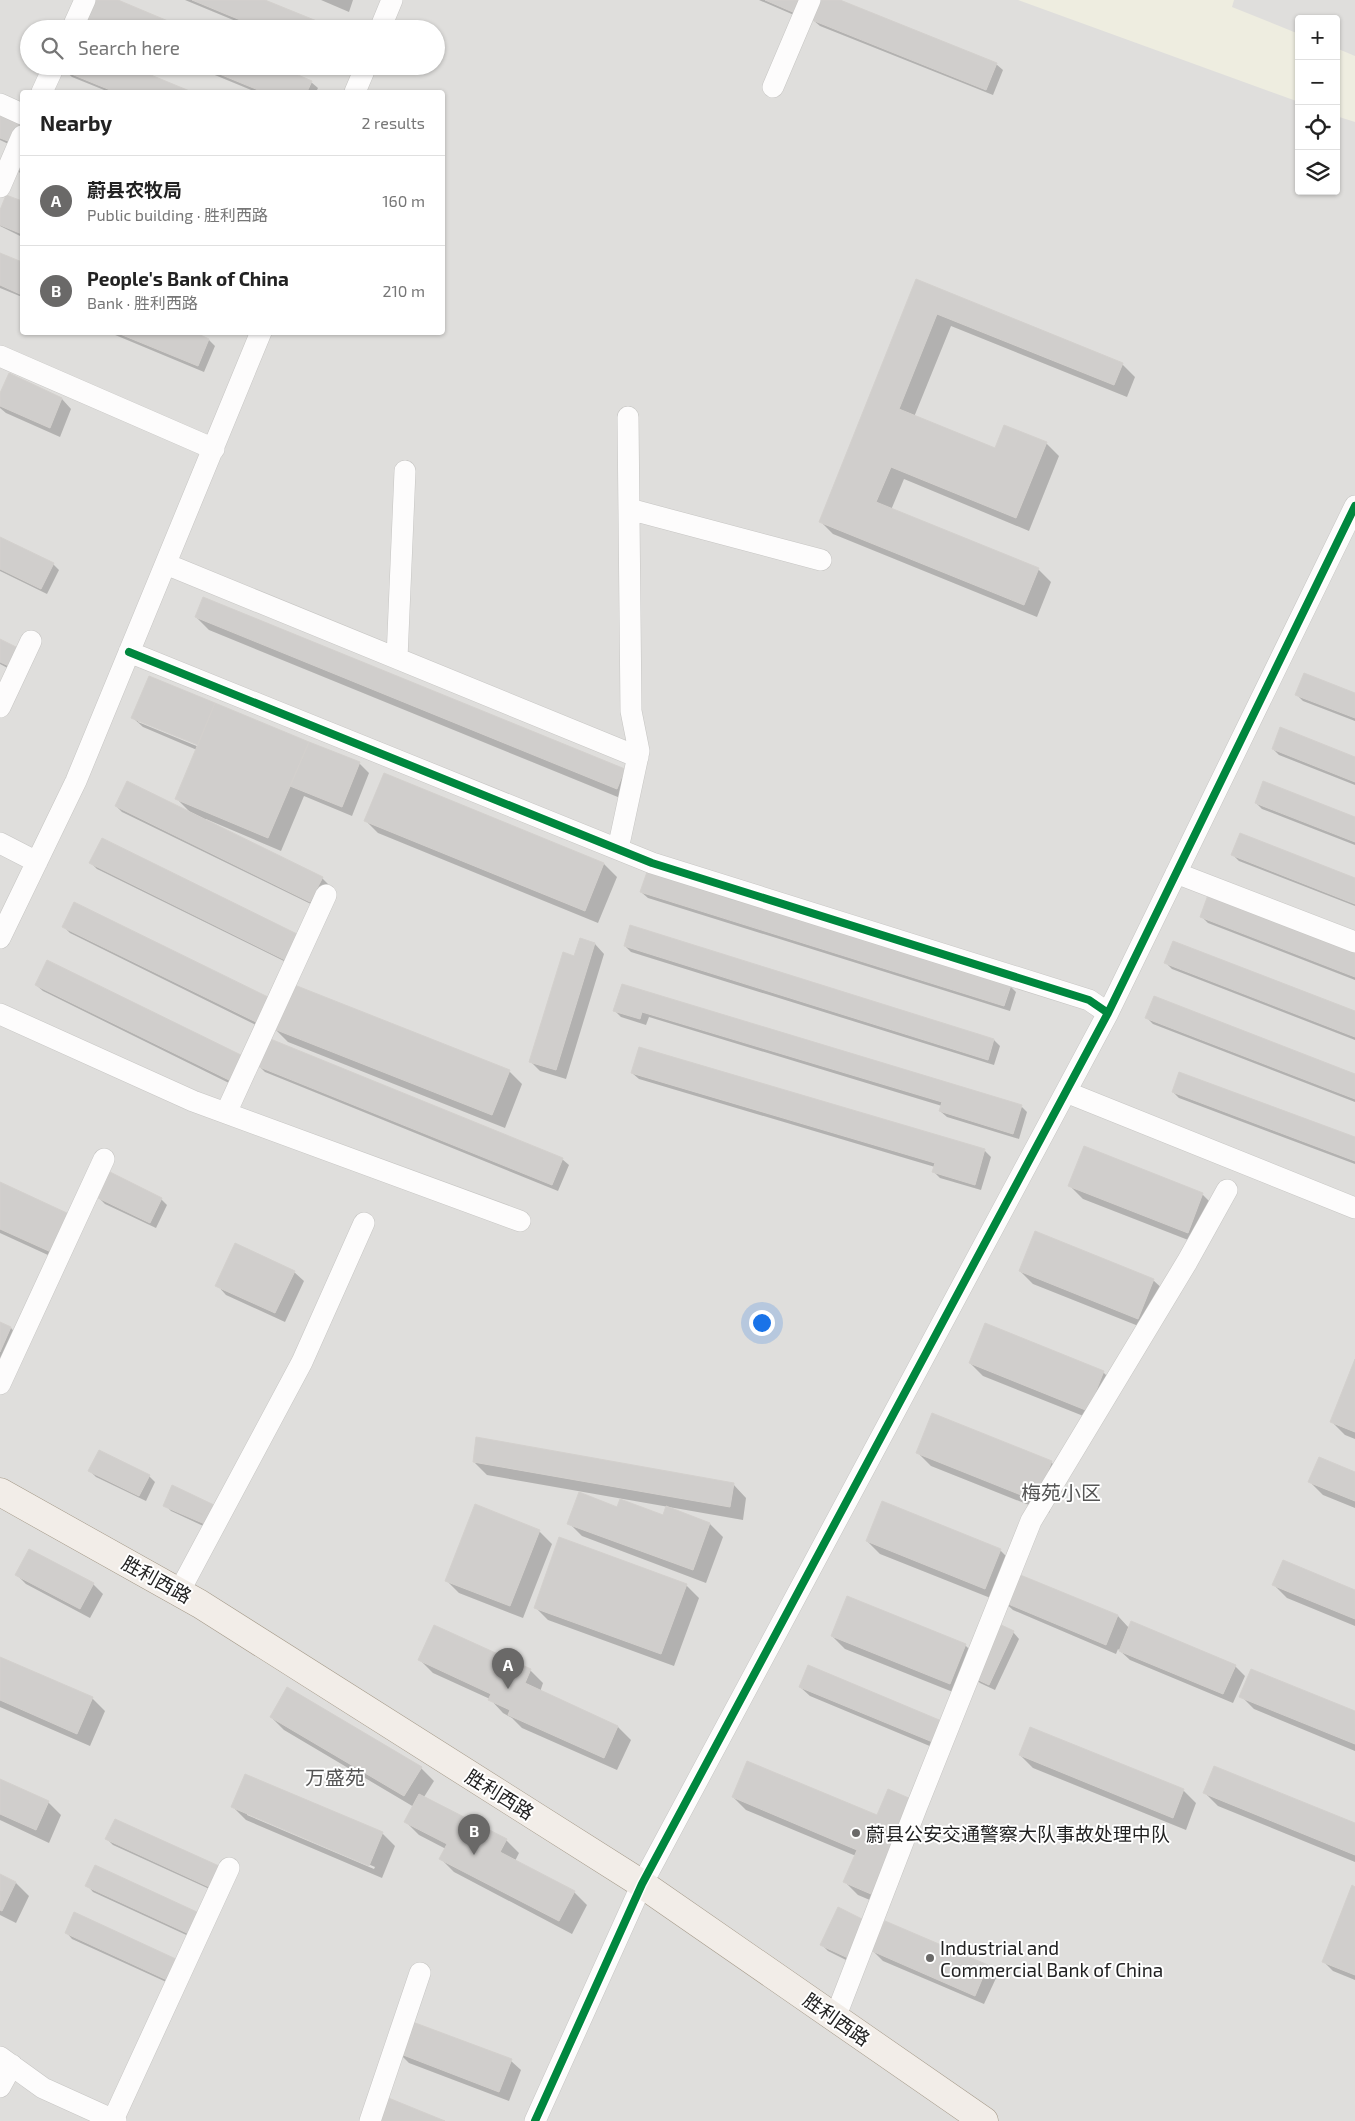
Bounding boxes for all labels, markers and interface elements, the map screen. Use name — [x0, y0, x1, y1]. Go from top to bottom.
map controls — [1295, 15, 1340, 195]
button: + — [1295, 15, 1340, 60]
search box — [20, 20, 445, 75]
icon: search — [38, 34, 66, 62]
text: Search here — [78, 36, 180, 59]
button: − — [1295, 60, 1340, 105]
button: locate — [1295, 105, 1340, 150]
text: Nearby — [40, 110, 112, 135]
text: 2 results — [362, 113, 425, 132]
button: layers — [1295, 150, 1340, 195]
text: 蔚县农牧局 — [87, 178, 182, 201]
text: A — [51, 191, 61, 210]
text: 160 m — [382, 191, 425, 210]
text: Public building · 胜利西路 — [87, 205, 268, 224]
text: People's Bank of China — [87, 267, 289, 290]
text: B — [51, 281, 61, 300]
text: 210 m — [382, 281, 425, 300]
text: Bank · 胜利西路 — [87, 293, 198, 312]
your location — [749, 1310, 775, 1336]
district label: 梅苑小区 — [1021, 1480, 1101, 1504]
street label: 胜利西路 — [118, 1551, 196, 1607]
pin: A — [492, 1648, 524, 1689]
street label: 胜利西路 — [462, 1764, 538, 1824]
district label: 万盛苑 — [305, 1765, 365, 1789]
pin: B — [458, 1814, 490, 1855]
place label: 蔚县公安交通警察大队事故处理中队 — [866, 1822, 1170, 1845]
marker: 蔚县公安交通警察大队事故处理中队 — [850, 1827, 862, 1839]
place label: Industrial and Commercial Bank of China — [940, 1936, 1163, 1981]
marker: Industrial and Commercial Bank of China — [924, 1952, 936, 1964]
street label: 胜利西路 — [799, 1988, 875, 2050]

